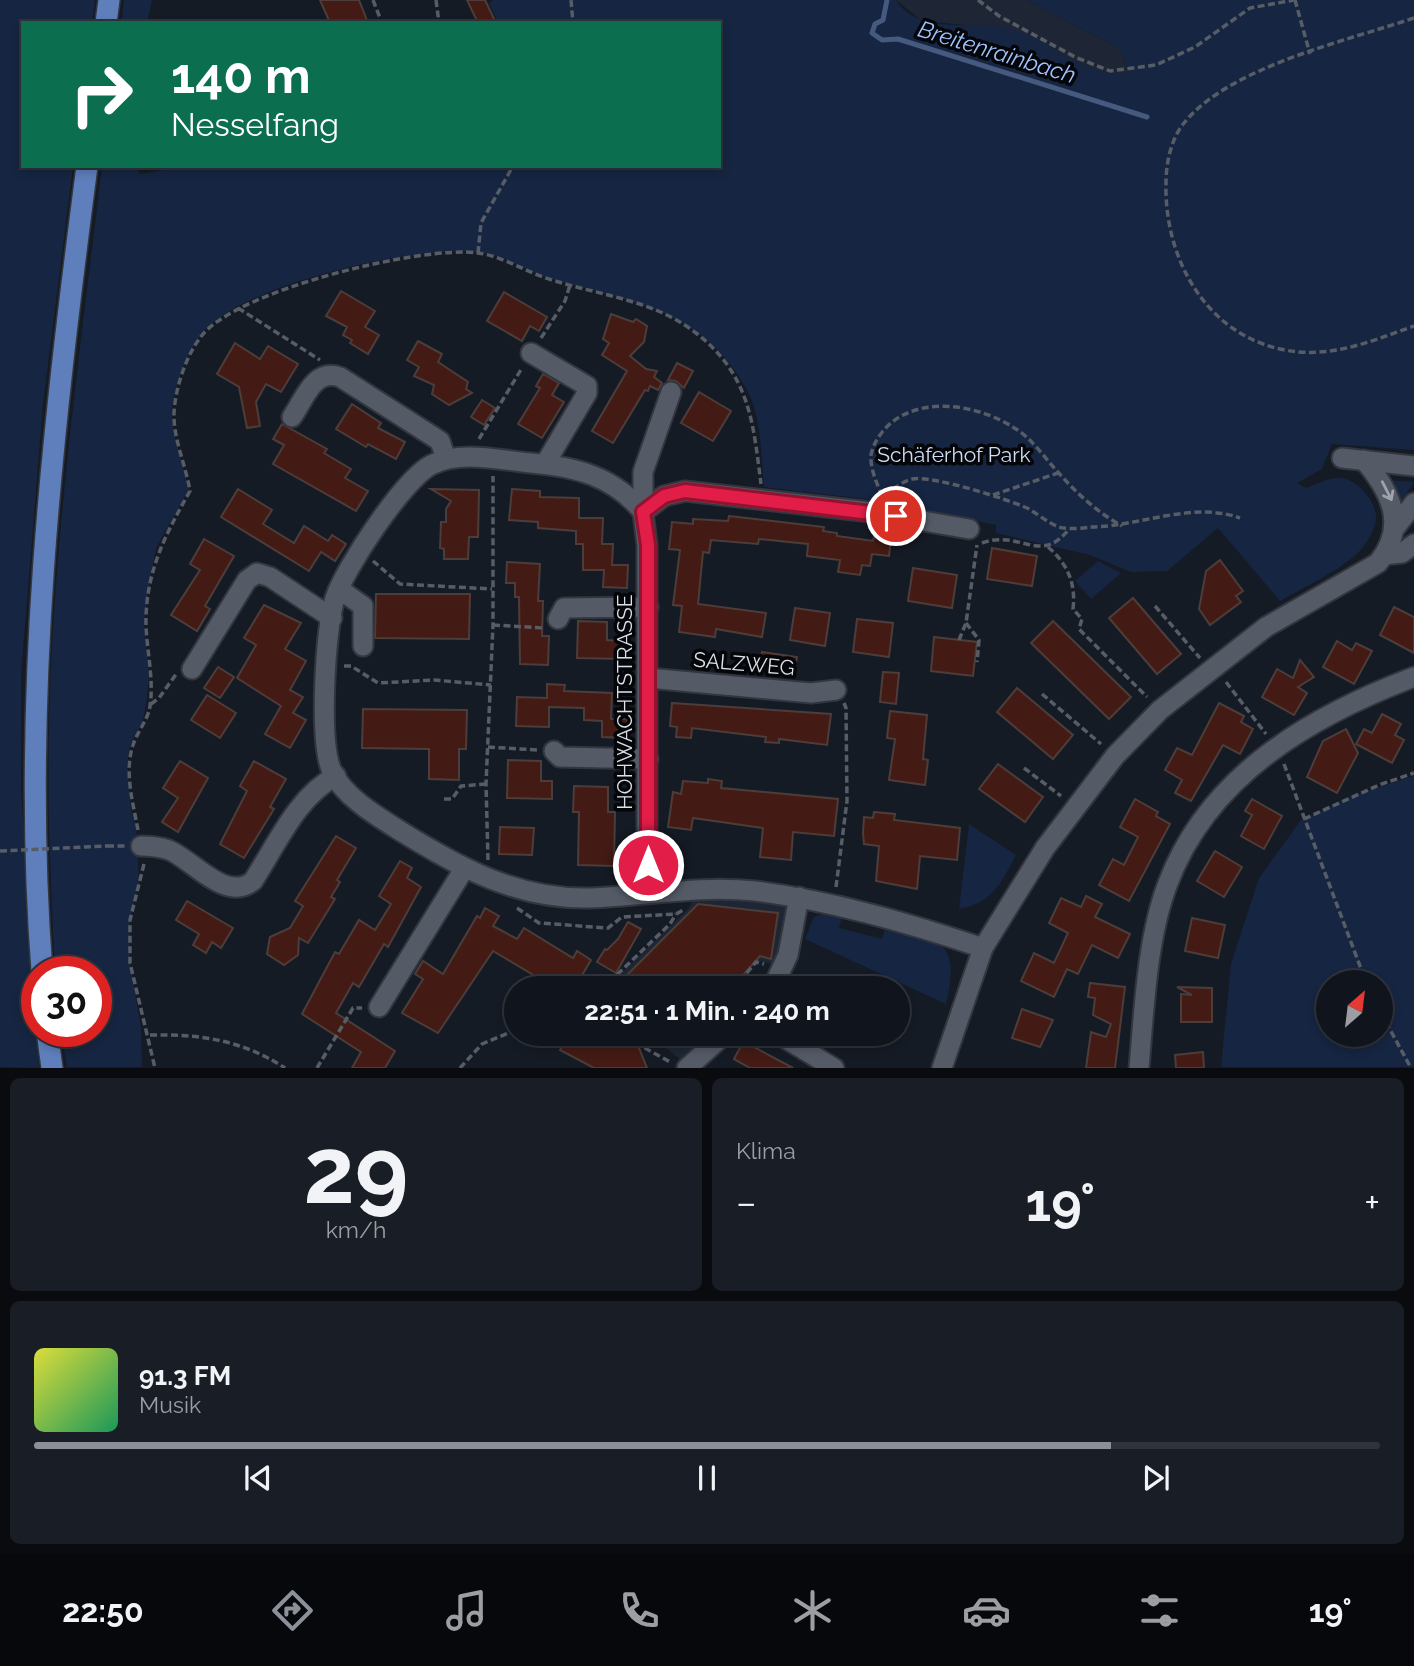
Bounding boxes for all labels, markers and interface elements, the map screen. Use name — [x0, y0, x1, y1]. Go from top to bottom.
water label: Breitenrainbach — [915, 15, 1079, 88]
text: 140 m — [171, 47, 311, 104]
icon: right — [56, 49, 147, 140]
text: Nesselfang — [171, 106, 339, 143]
park label: Schäferhof Park — [877, 442, 1031, 467]
one-way arrow — [1380, 480, 1394, 501]
pin — [866, 486, 926, 546]
icon: arrive — [877, 497, 915, 535]
street label: HOHWACHTSTRASSE — [612, 594, 637, 810]
street label: SALZWEG — [692, 647, 796, 680]
position arrow — [611, 828, 685, 902]
speed limit sign: 30 — [21, 956, 112, 1047]
north arrow — [1316, 970, 1393, 1046]
map controls — [1316, 970, 1393, 1047]
text: 22:51 · 1 Min. · 240 m — [584, 996, 830, 1026]
text: 29 — [304, 1117, 408, 1224]
text: Klima — [736, 1137, 796, 1164]
text: 19° — [1026, 1172, 1095, 1233]
text: − — [736, 1180, 756, 1225]
text: + — [1364, 1180, 1380, 1225]
text: km/h — [326, 1216, 386, 1243]
text: 91.3 FM — [139, 1361, 231, 1391]
text: Musik — [139, 1391, 201, 1418]
icon: previous — [239, 1459, 277, 1497]
icon: pause — [688, 1459, 726, 1497]
icon: next — [1137, 1459, 1175, 1497]
icon: directions — [268, 1586, 317, 1635]
icon: music — [442, 1586, 491, 1635]
icon: phone — [615, 1586, 664, 1635]
icon: climate — [788, 1586, 837, 1635]
icon: car — [962, 1586, 1011, 1635]
icon: filters — [1135, 1586, 1184, 1635]
text: 22:50 — [62, 1592, 144, 1629]
text: 19° — [1309, 1592, 1352, 1629]

